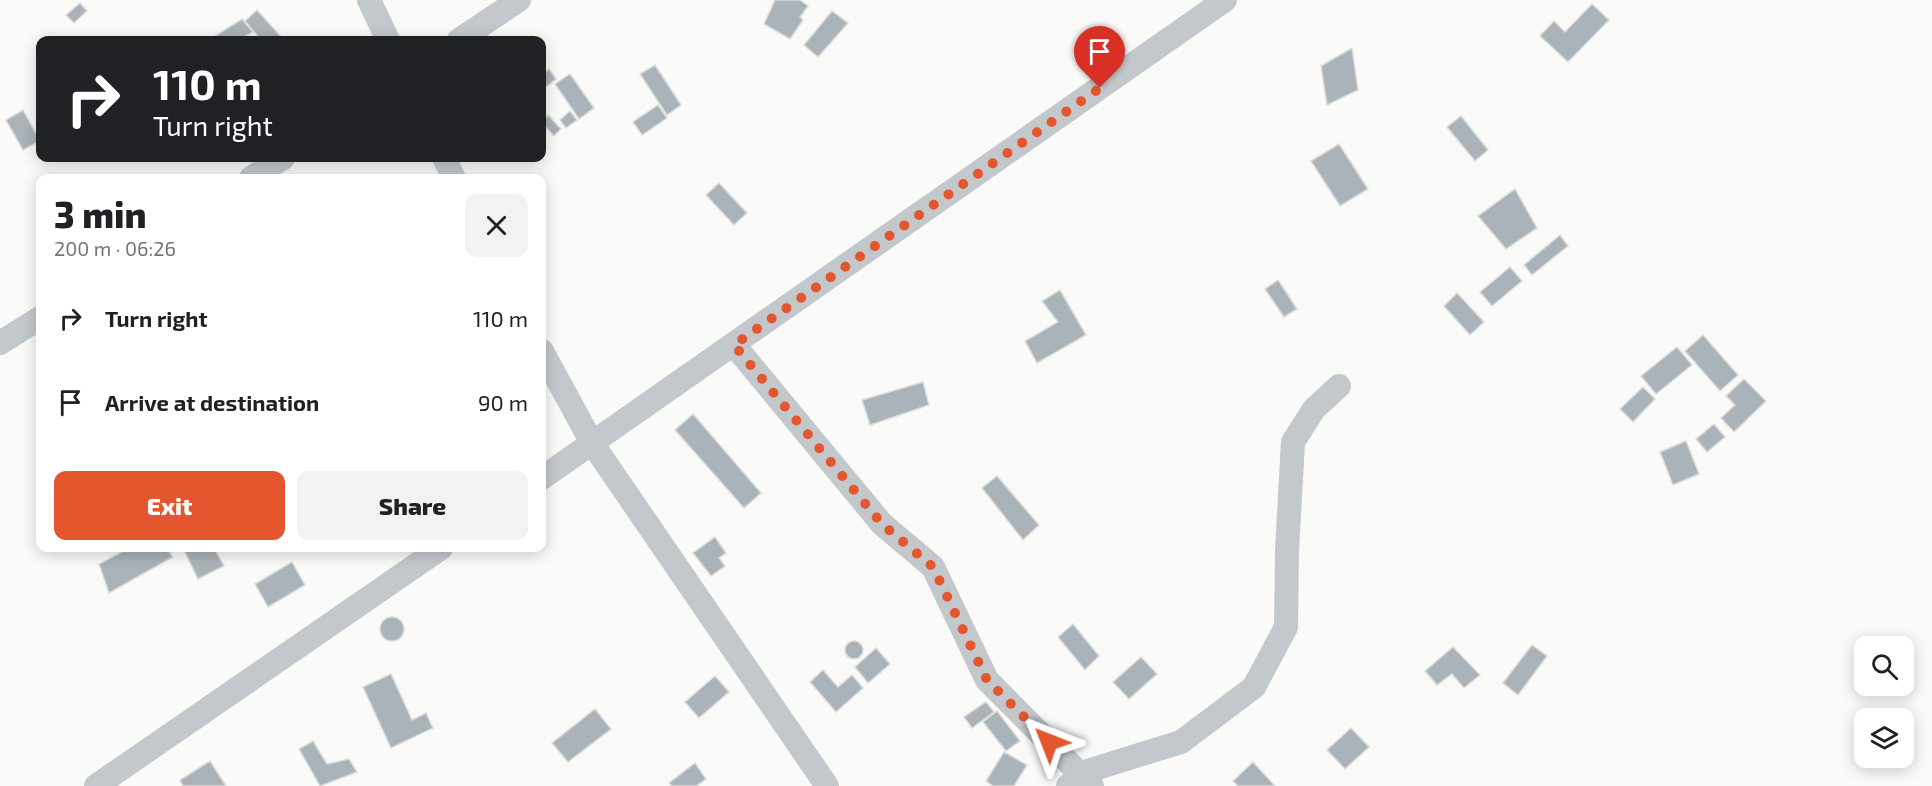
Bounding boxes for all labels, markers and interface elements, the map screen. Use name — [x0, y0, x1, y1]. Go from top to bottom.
pin — [1074, 26, 1125, 88]
icon: arrive — [1083, 35, 1116, 68]
text: 110 m — [153, 58, 262, 108]
icon: right — [54, 60, 132, 138]
text: Turn right — [153, 109, 273, 141]
text: 3 min — [54, 192, 147, 235]
button: close — [465, 194, 528, 257]
text: 200 m · 06:26 — [54, 236, 176, 260]
icon: right — [54, 302, 87, 335]
text: Turn right — [105, 305, 207, 331]
text: 110 m — [473, 305, 528, 331]
icon: arrive — [54, 386, 87, 419]
text: Arrive at destination — [105, 389, 319, 415]
text: 90 m — [478, 389, 528, 415]
button: Exit — [54, 471, 285, 540]
button: Share — [297, 471, 528, 540]
map controls — [1854, 636, 1914, 768]
button: search — [1854, 636, 1914, 696]
button: layers — [1854, 708, 1914, 768]
position arrow — [1017, 710, 1081, 774]

